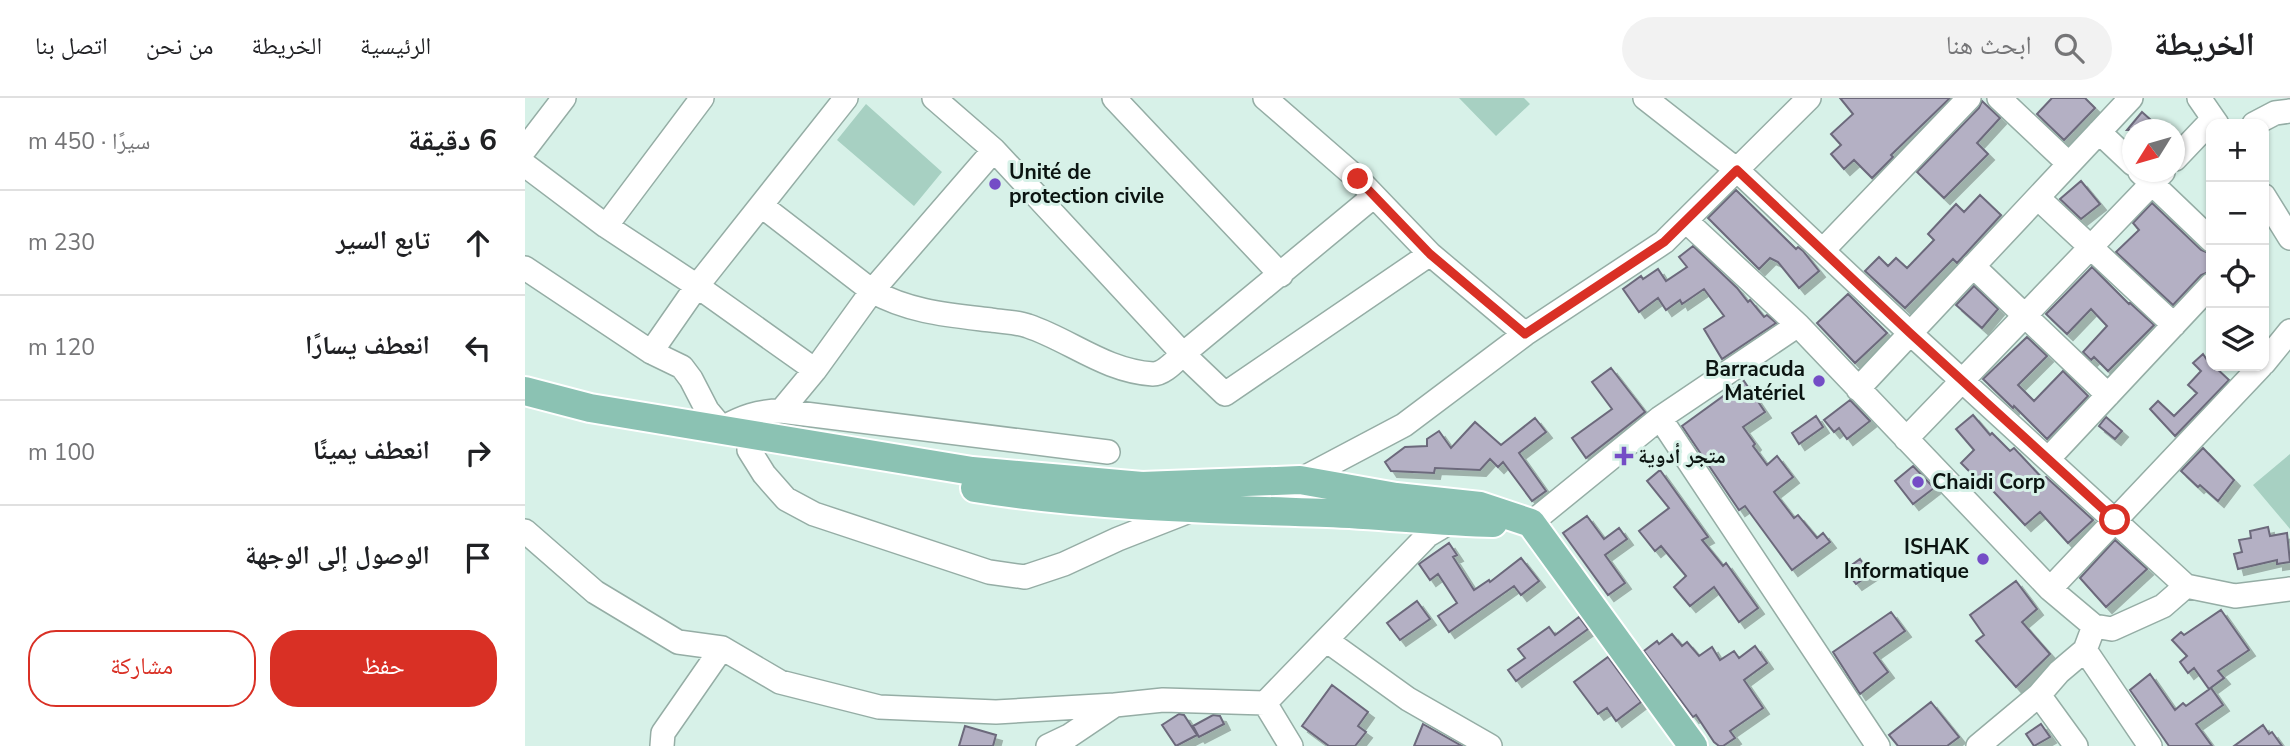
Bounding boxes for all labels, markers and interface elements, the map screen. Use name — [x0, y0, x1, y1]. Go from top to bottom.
search box — [1622, 17, 2112, 80]
text: الخريطة — [2154, 22, 2255, 67]
text: ابحث هنا — [1946, 28, 2032, 63]
icon: search — [2050, 29, 2088, 67]
text: اتصل بنا — [35, 30, 108, 62]
text: من نحن — [146, 30, 213, 62]
text: الخريطة — [251, 30, 322, 62]
text: الرئيسية — [360, 30, 431, 62]
north arrow — [2122, 119, 2185, 182]
map controls — [2206, 119, 2269, 371]
button: + — [2206, 119, 2269, 182]
text: 6 دقيقة — [408, 120, 497, 161]
text: سيرًا · 450 m — [28, 126, 150, 157]
place label: Unité de protection civile — [1009, 158, 1164, 210]
route end — [1342, 163, 1373, 194]
marker: Unité de protection civile — [987, 176, 1003, 192]
button: − — [2206, 182, 2269, 245]
text: تابع السير — [336, 223, 430, 258]
icon: ahead — [459, 224, 497, 262]
text: 230 m — [28, 227, 95, 258]
button: locate — [2206, 245, 2269, 308]
button: layers — [2206, 308, 2269, 371]
text: انعطف يسارًا — [305, 328, 430, 363]
icon: left — [459, 329, 497, 367]
text: 120 m — [28, 332, 95, 363]
place label: Barracuda Matériel — [1705, 355, 1805, 407]
marker: Barracuda Matériel — [1811, 373, 1827, 389]
text: انعطف يمينًا — [313, 433, 430, 468]
icon: right — [459, 434, 497, 472]
text: 100 m — [28, 437, 95, 468]
place label: متجر أدوية — [1638, 442, 1726, 470]
marker: متجر أدوية — [1616, 448, 1632, 464]
place label: Chaidi Corp — [1932, 468, 2045, 496]
marker: Chaidi Corp — [1910, 474, 1926, 490]
route start — [2099, 504, 2130, 535]
place label: ISHAK Informatique — [1844, 533, 1970, 585]
text: الوصول إلى الوجهة — [245, 538, 430, 573]
icon: arrive — [459, 539, 497, 577]
marker: ISHAK Informatique — [1975, 551, 1991, 567]
button: مشاركة — [28, 630, 256, 707]
button: حفظ — [270, 630, 497, 707]

